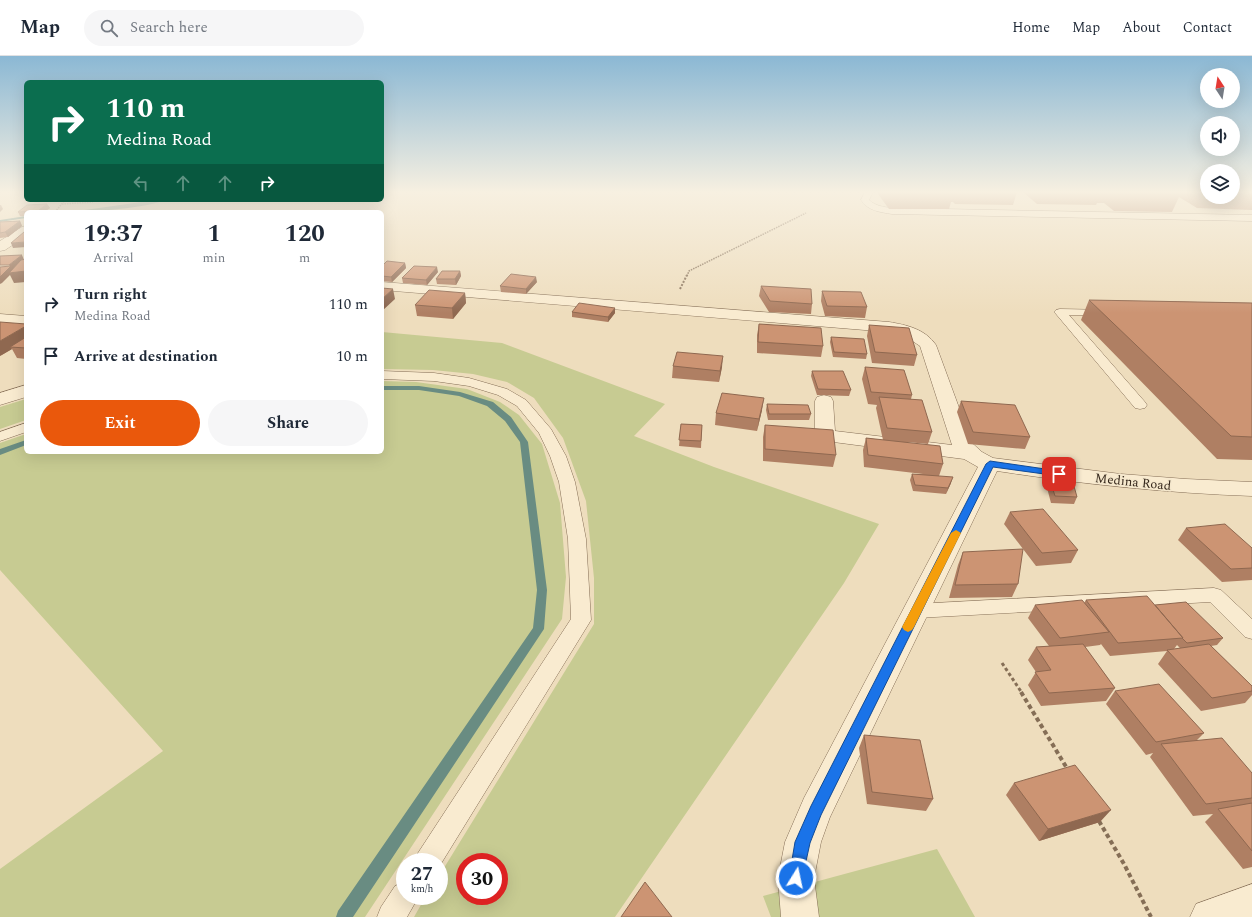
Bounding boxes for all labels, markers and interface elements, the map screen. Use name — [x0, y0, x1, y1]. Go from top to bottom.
search box — [84, 10, 364, 46]
text: Map — [20, 13, 60, 42]
text: Search here — [130, 16, 208, 39]
icon: search — [98, 17, 120, 39]
text: Home — [1012, 17, 1050, 38]
text: Map — [1072, 17, 1100, 38]
text: About — [1122, 17, 1161, 38]
text: Contact — [1183, 17, 1232, 38]
north arrow — [1200, 68, 1240, 108]
map controls — [1200, 68, 1240, 204]
text: 110 m — [106, 87, 185, 130]
icon: right — [40, 96, 92, 148]
button: sound — [1200, 116, 1240, 156]
text: Medina Road — [106, 126, 212, 153]
button: layers — [1200, 164, 1240, 204]
icon: left — [130, 172, 152, 194]
icon: ahead — [172, 172, 194, 194]
icon: ahead — [214, 172, 236, 194]
icon: right — [256, 172, 278, 194]
text: 19:37 — [83, 216, 143, 252]
text: 1 — [207, 216, 221, 252]
text: 120 — [284, 216, 325, 252]
text: Arrival — [93, 248, 134, 268]
text: min — [203, 248, 225, 268]
text: m — [299, 248, 310, 268]
text: Turn right — [74, 283, 147, 306]
icon: right — [40, 293, 62, 315]
text: 110 m — [329, 293, 368, 316]
text: Medina Road — [74, 306, 151, 326]
icon: arrive — [40, 345, 62, 367]
text: Arrive at destination — [74, 345, 218, 368]
text: 10 m — [336, 345, 368, 368]
button: Exit — [40, 400, 200, 446]
button: Share — [208, 400, 368, 446]
pin — [1042, 457, 1076, 491]
icon: arrive — [1048, 463, 1070, 485]
street label: Medina Road — [1094, 468, 1172, 496]
speed limit sign: 30 — [456, 853, 508, 905]
position arrow — [775, 857, 817, 899]
text: 27 — [411, 859, 433, 889]
text: km/h — [411, 881, 433, 897]

